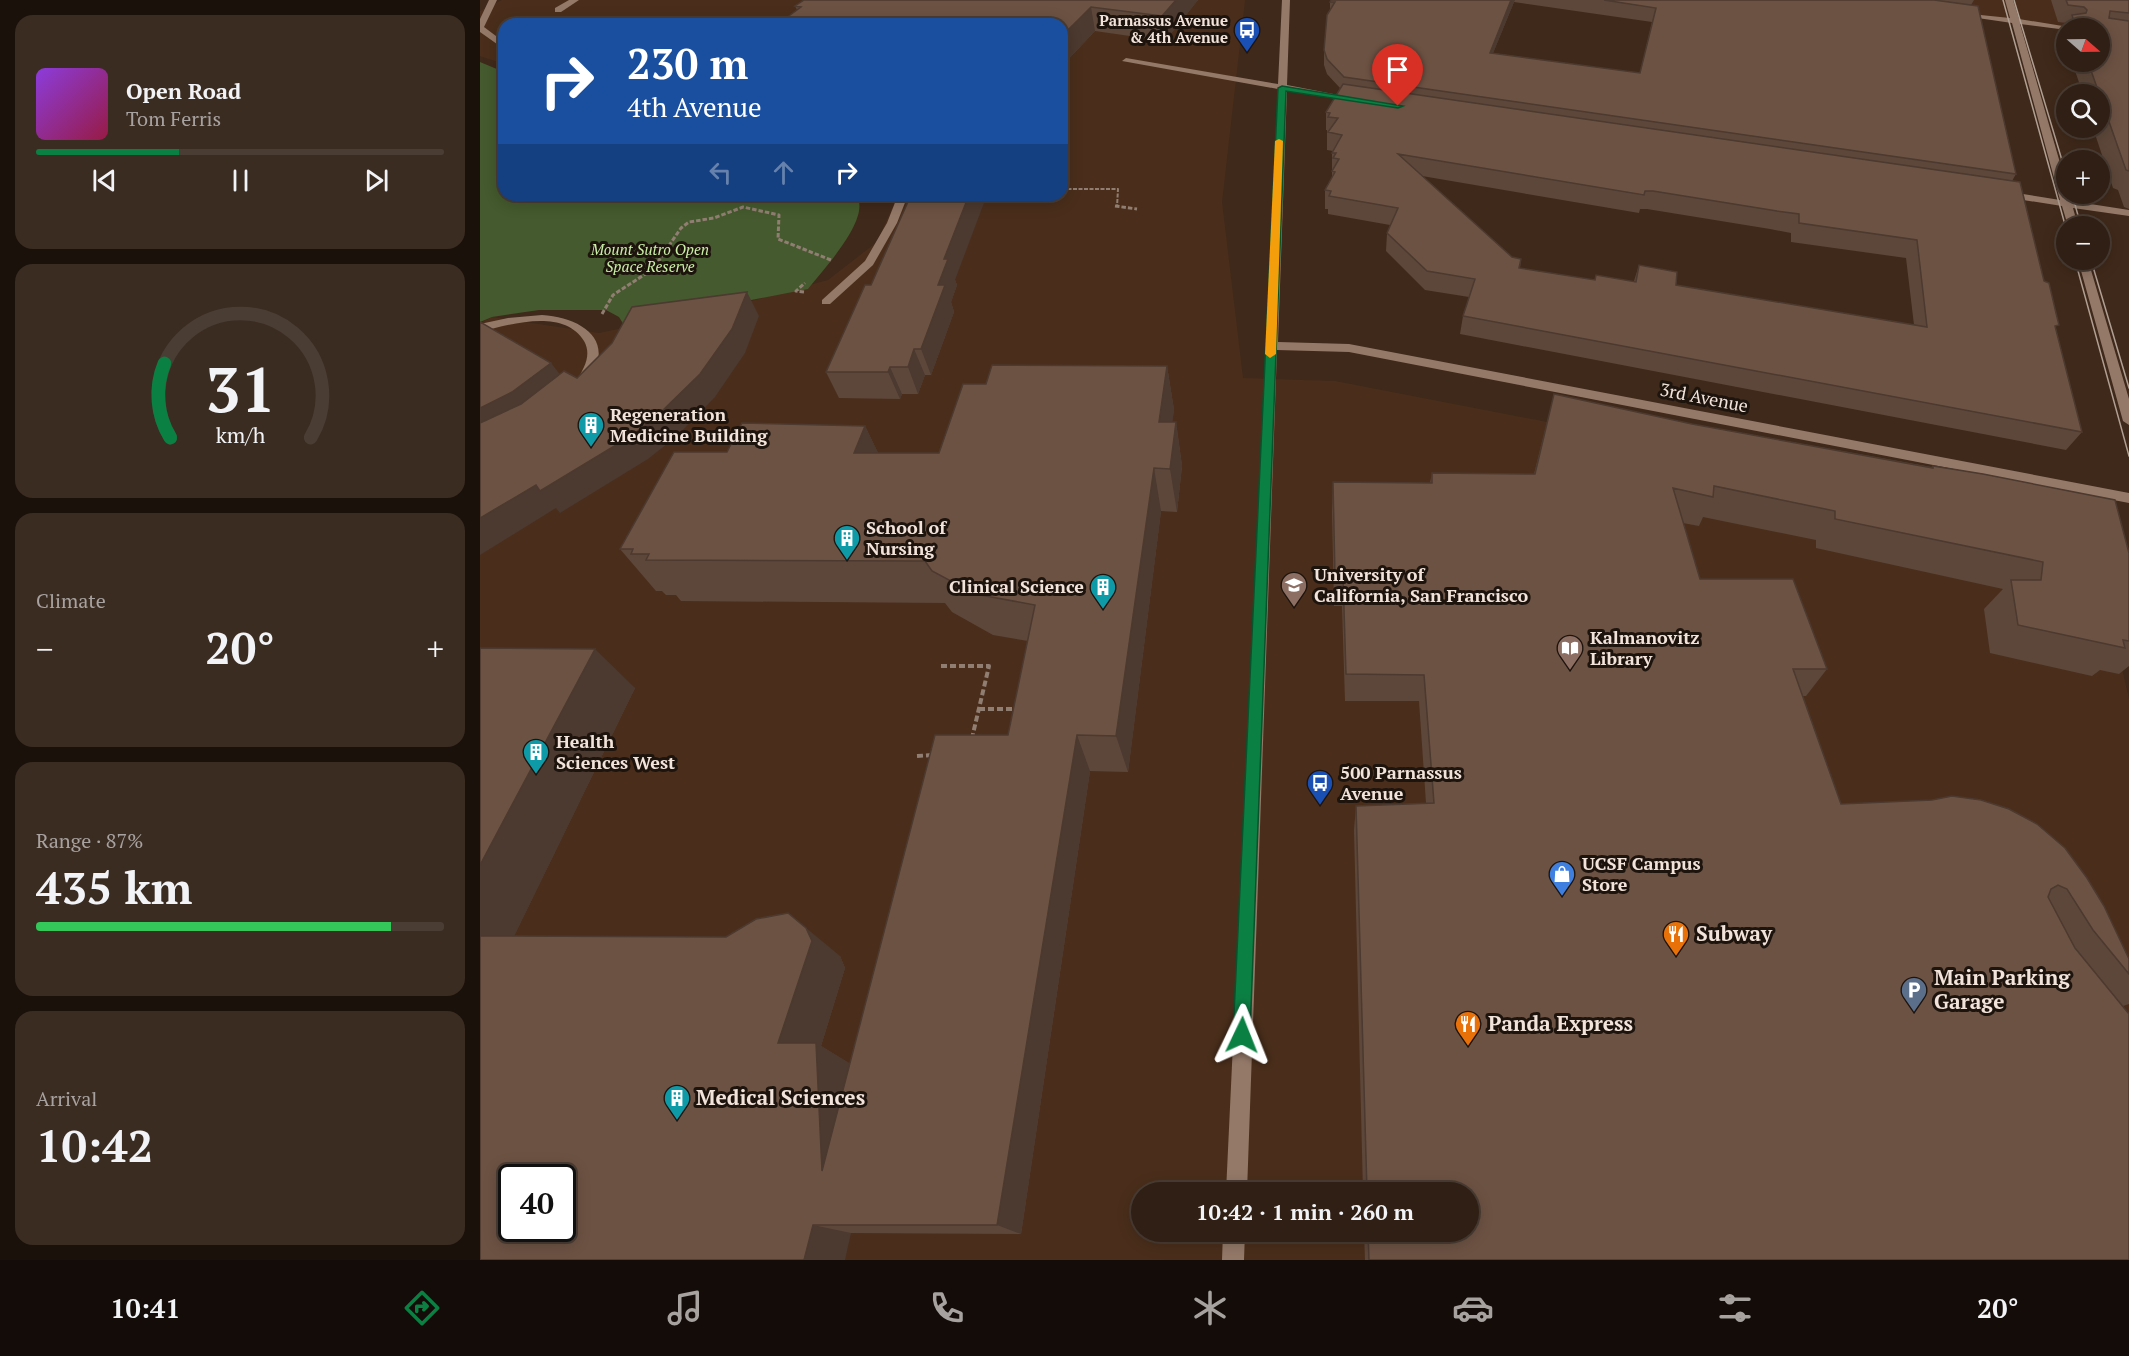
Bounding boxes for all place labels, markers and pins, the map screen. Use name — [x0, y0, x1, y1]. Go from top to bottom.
place label: Parnassus Avenue & 4th Avenue — [1099, 10, 1228, 47]
bus stop icon: Parnassus Avenue & 4th Avenue — [1232, 15, 1262, 53]
pin — [1372, 44, 1423, 106]
place label: Regeneration Medicine Building — [610, 402, 768, 447]
building icon: Regeneration Medicine Building — [576, 410, 606, 448]
place label: School of Nursing — [866, 515, 947, 560]
building icon: School of Nursing — [832, 523, 862, 561]
place label: University of California, San Francisco — [1314, 562, 1528, 607]
school or university icon: University of California, San Francisco — [1279, 570, 1309, 608]
building icon: Clinical Science — [1088, 572, 1118, 610]
place label: Clinical Science — [949, 574, 1084, 598]
place label: Kalmanovitz Library — [1590, 625, 1700, 670]
library icon: Kalmanovitz Library — [1555, 633, 1585, 671]
place label: Health Sciences West — [556, 729, 675, 774]
building icon: Health Sciences West — [521, 737, 551, 775]
place label: 500 Parnassus Avenue — [1340, 760, 1462, 805]
bus stop icon: 500 Parnassus Avenue — [1305, 768, 1335, 806]
place label: UCSF Campus Store — [1582, 851, 1701, 896]
shop icon: UCSF Campus Store — [1547, 859, 1577, 897]
restaurant icon: Subway — [1661, 919, 1691, 957]
place label: Subway — [1696, 919, 1773, 947]
place label: Main Parking Garage — [1934, 963, 2071, 1015]
parking icon: Main Parking Garage — [1899, 975, 1929, 1013]
restaurant icon: Panda Express — [1453, 1009, 1483, 1047]
place label: Panda Express — [1488, 1009, 1633, 1037]
building icon: Medical Sciences — [662, 1083, 692, 1121]
place label: Medical Sciences — [696, 1083, 865, 1111]

